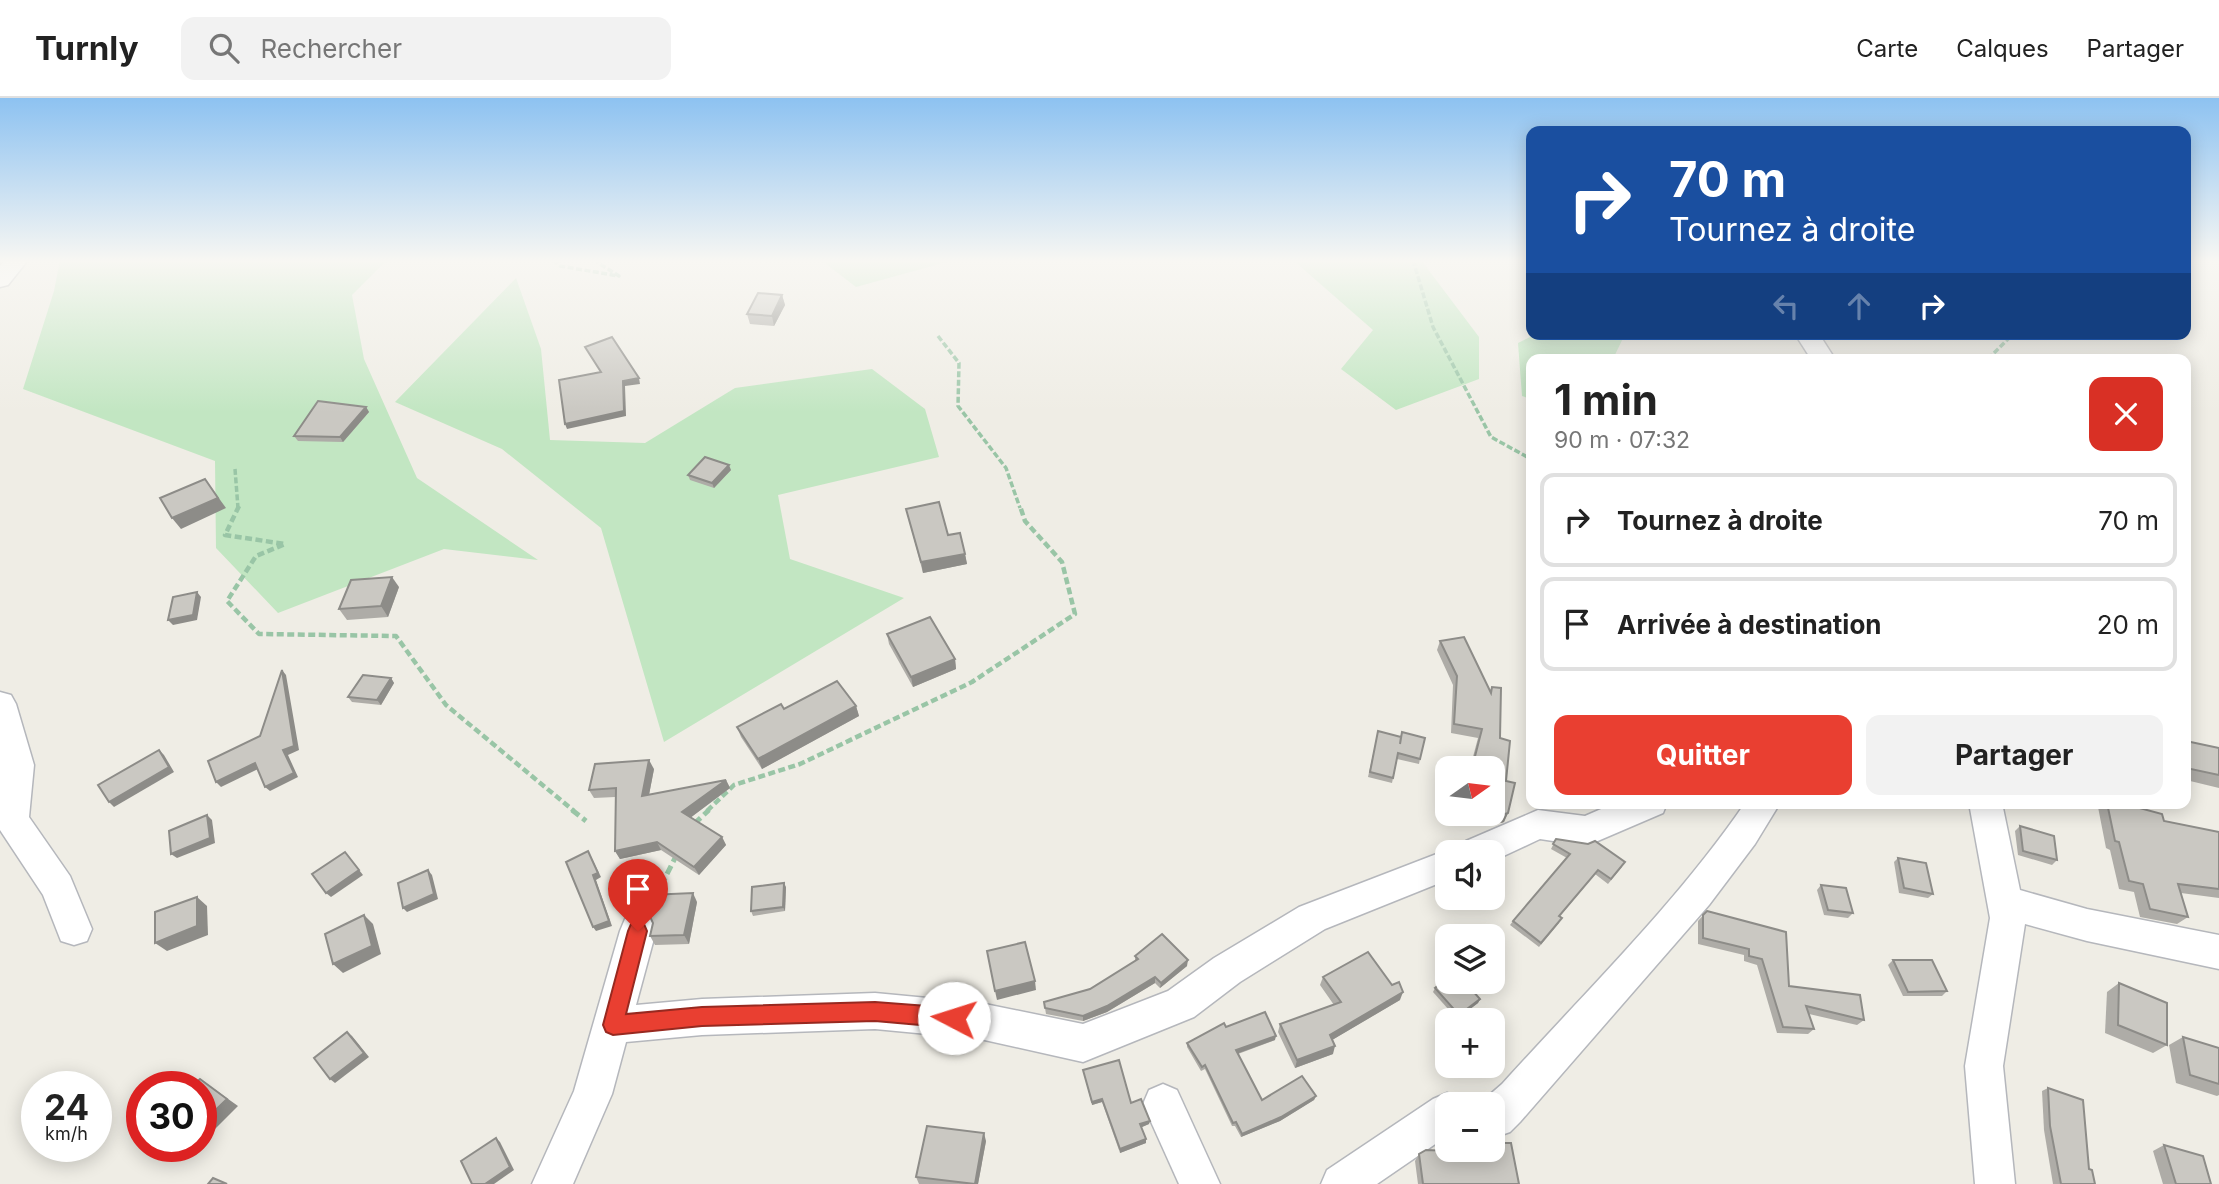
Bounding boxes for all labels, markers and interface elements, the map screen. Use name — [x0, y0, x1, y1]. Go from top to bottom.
search box — [181, 17, 671, 80]
text: Turnly — [35, 28, 139, 68]
icon: search — [205, 29, 243, 67]
text: Rechercher — [261, 33, 402, 64]
text: Carte — [1856, 34, 1918, 63]
text: Calques — [1956, 34, 2049, 63]
text: Partager — [2087, 34, 2184, 63]
text: 70 m — [1669, 150, 1786, 209]
icon: right — [1554, 154, 1645, 245]
text: Tournez à droite — [1669, 210, 1915, 249]
icon: left — [1767, 287, 1805, 325]
icon: ahead — [1840, 287, 1878, 325]
icon: right — [1913, 287, 1951, 325]
text: 1 min — [1554, 374, 1658, 425]
button: close — [2089, 377, 2163, 451]
text: 90 m · 07:32 — [1554, 426, 1690, 454]
icon: right — [1558, 501, 1596, 539]
text: Tournez à droite — [1617, 505, 1823, 536]
text: 70 m — [2098, 505, 2159, 536]
icon: arrive — [1558, 605, 1596, 643]
text: Arrivée à destination — [1617, 609, 1882, 640]
text: 20 m — [2097, 609, 2159, 640]
button: Quitter — [1554, 715, 1852, 795]
button: Partager — [1866, 715, 2163, 795]
north arrow — [1435, 756, 1505, 826]
map controls — [1435, 756, 1505, 1162]
button: sound — [1435, 840, 1505, 910]
pin — [608, 859, 668, 931]
icon: arrive — [619, 870, 657, 908]
button: layers — [1435, 924, 1505, 994]
position arrow — [917, 981, 991, 1055]
button: + — [1435, 1008, 1505, 1078]
speed limit sign: 30 — [126, 1071, 217, 1162]
text: 24 — [44, 1086, 89, 1128]
button: − — [1435, 1092, 1505, 1162]
text: km/h — [45, 1123, 88, 1144]

